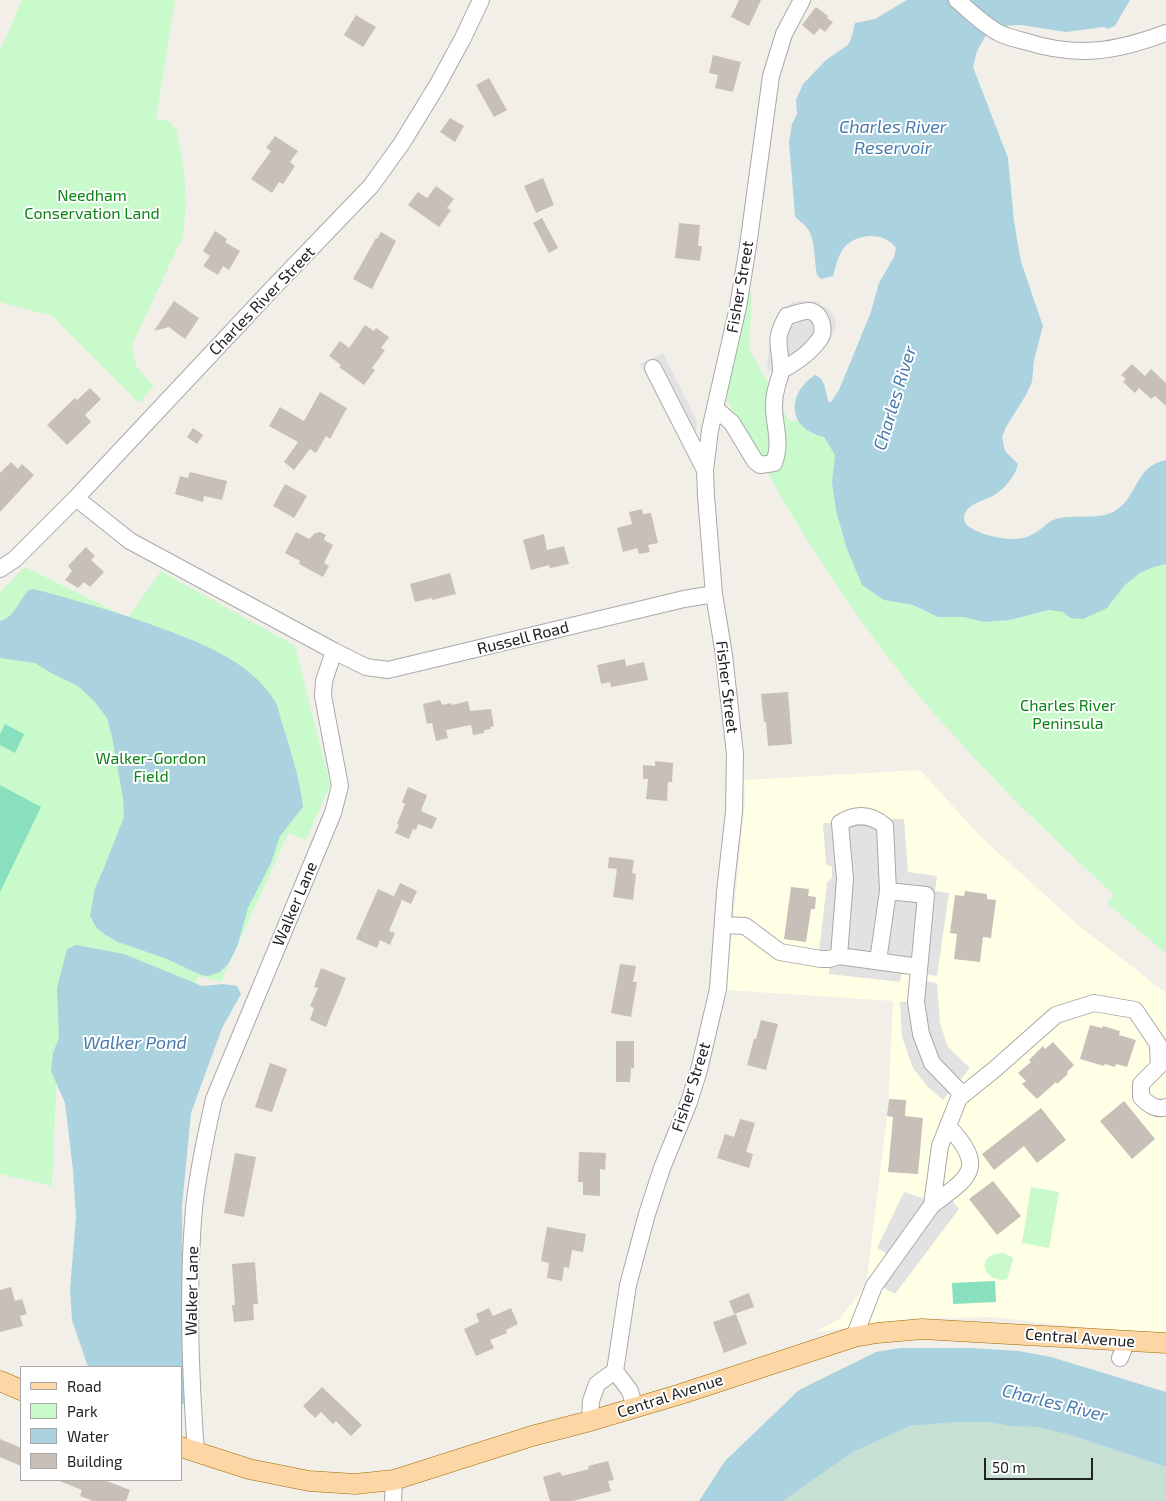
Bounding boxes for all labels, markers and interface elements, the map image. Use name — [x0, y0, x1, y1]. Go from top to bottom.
water label: Charles River Reservoir — [839, 116, 947, 158]
park label: Needham Conservation Land — [24, 186, 160, 224]
street label: Fisher Street — [722, 240, 758, 334]
street label: Charles River Street — [205, 243, 319, 359]
water label: Charles River — [869, 343, 921, 453]
street label: Russell Road — [475, 617, 571, 659]
street label: Fisher Street — [712, 640, 742, 734]
park label: Charles River Peninsula — [1020, 696, 1116, 734]
park label: Walker-Gordon Field — [96, 749, 206, 787]
street label: Walker Lane — [269, 859, 321, 949]
water label: Walker Pond — [83, 1032, 187, 1054]
street label: Fisher Street — [667, 1040, 715, 1134]
street label: Walker Lane — [182, 1246, 202, 1336]
street label: Central Avenue — [1024, 1325, 1136, 1351]
legend — [20, 1366, 182, 1481]
street label: Central Avenue — [615, 1370, 725, 1422]
text: Road — [67, 1377, 102, 1395]
water label: Charles River — [1000, 1379, 1110, 1427]
text: Park — [67, 1402, 98, 1420]
text: Water — [67, 1427, 109, 1445]
scale bar — [986, 1448, 1095, 1480]
text: Building — [67, 1452, 122, 1470]
text: 50 m — [992, 1458, 1026, 1476]

